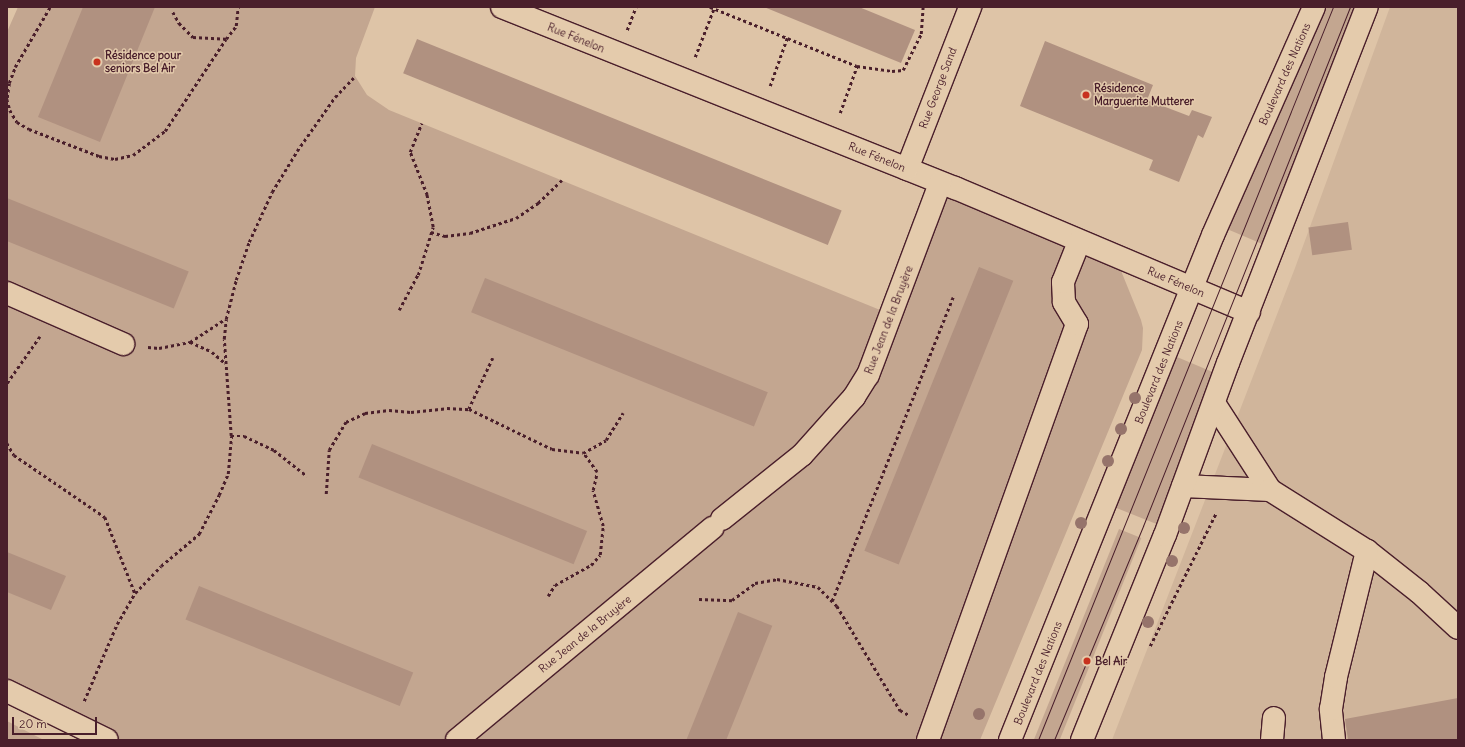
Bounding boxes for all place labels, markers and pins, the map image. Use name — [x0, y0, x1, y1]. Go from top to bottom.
place label: Résidence pour seniors Bel Air — [105, 49, 181, 75]
marker: Résidence pour seniors Bel Air — [92, 57, 102, 67]
place label: Résidence Marguerite Mutterer — [1094, 82, 1194, 108]
marker: Résidence Marguerite Mutterer — [1081, 90, 1091, 100]
place label: Bel Air — [1095, 654, 1127, 668]
marker: Bel Air — [1082, 656, 1092, 666]

